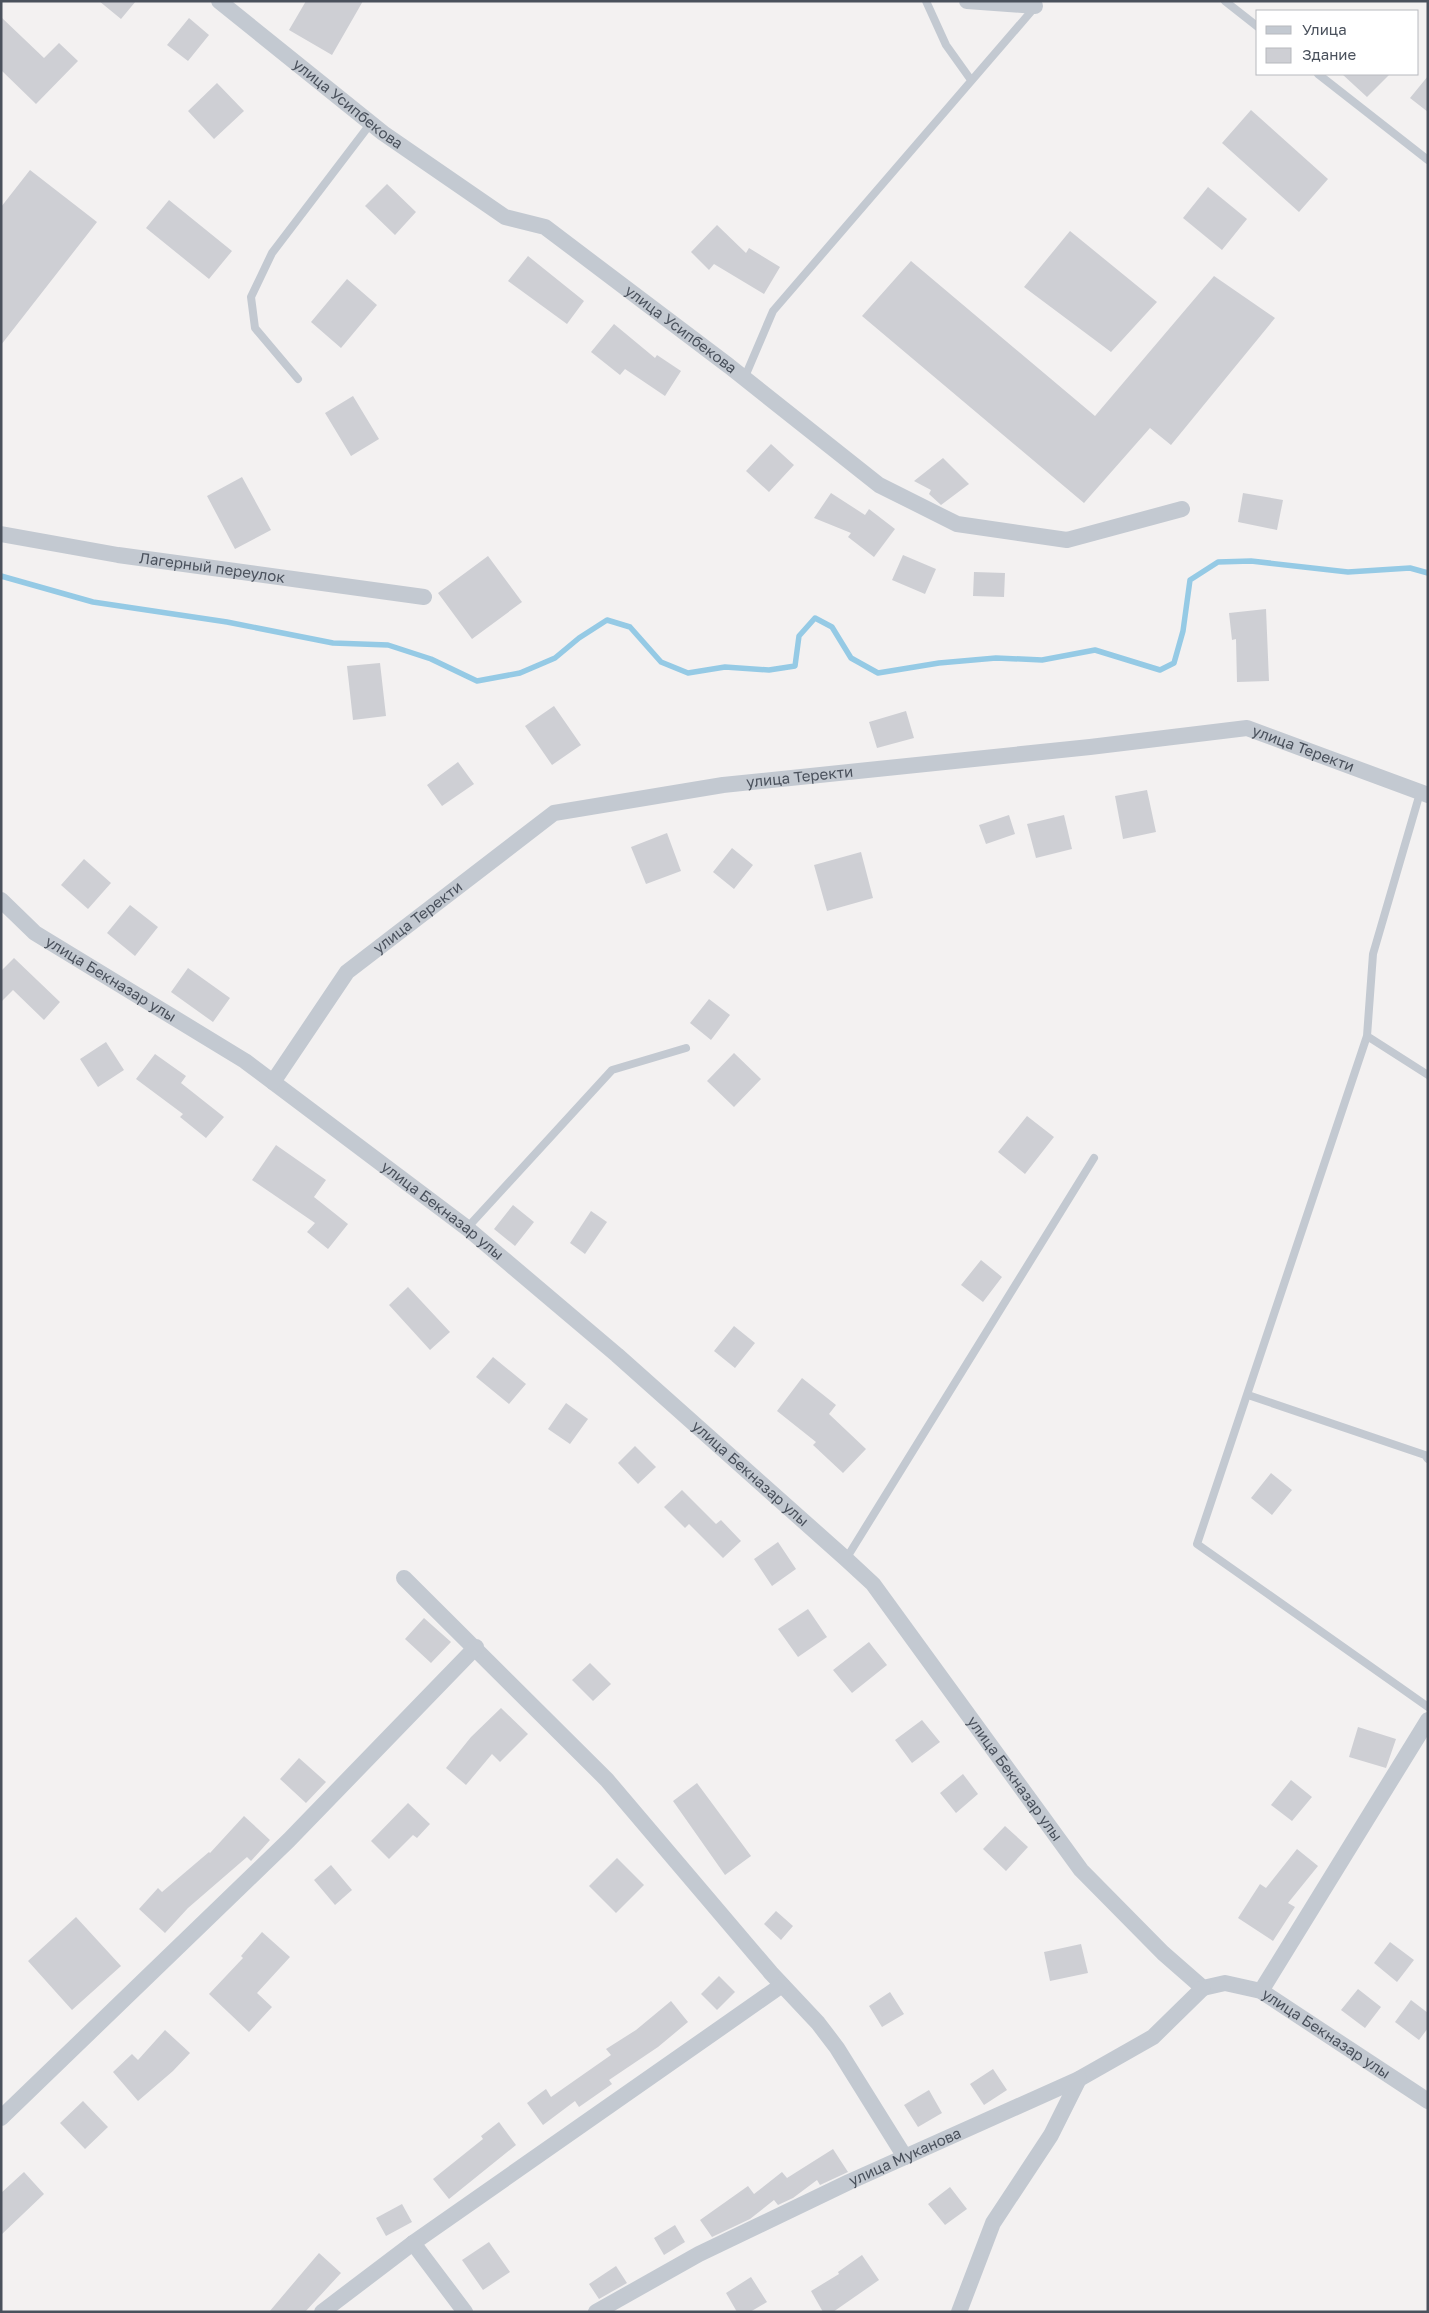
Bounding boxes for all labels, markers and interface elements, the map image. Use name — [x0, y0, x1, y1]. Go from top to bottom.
legend — [1256, 10, 1419, 75]
text: Улица — [1302, 20, 1347, 38]
text: Здание — [1302, 45, 1356, 63]
street label: улица Усипбекова — [290, 54, 407, 152]
street label: улица Усипбекова — [622, 281, 741, 377]
street label: Лагерный переулок — [138, 548, 287, 586]
street label: улица Теректи — [1250, 721, 1357, 775]
street label: улица Теректи — [745, 762, 854, 791]
street label: улица Теректи — [369, 877, 465, 957]
street label: улица Бекназар улы — [42, 932, 180, 1025]
street label: улица Бекназар улы — [378, 1157, 508, 1263]
street label: улица Бекназар улы — [689, 1416, 813, 1529]
street label: улица Бекназар улы — [964, 1712, 1067, 1844]
street label: улица Бекназар улы — [1259, 1984, 1394, 2082]
street label: улица Муканова — [846, 2123, 964, 2189]

